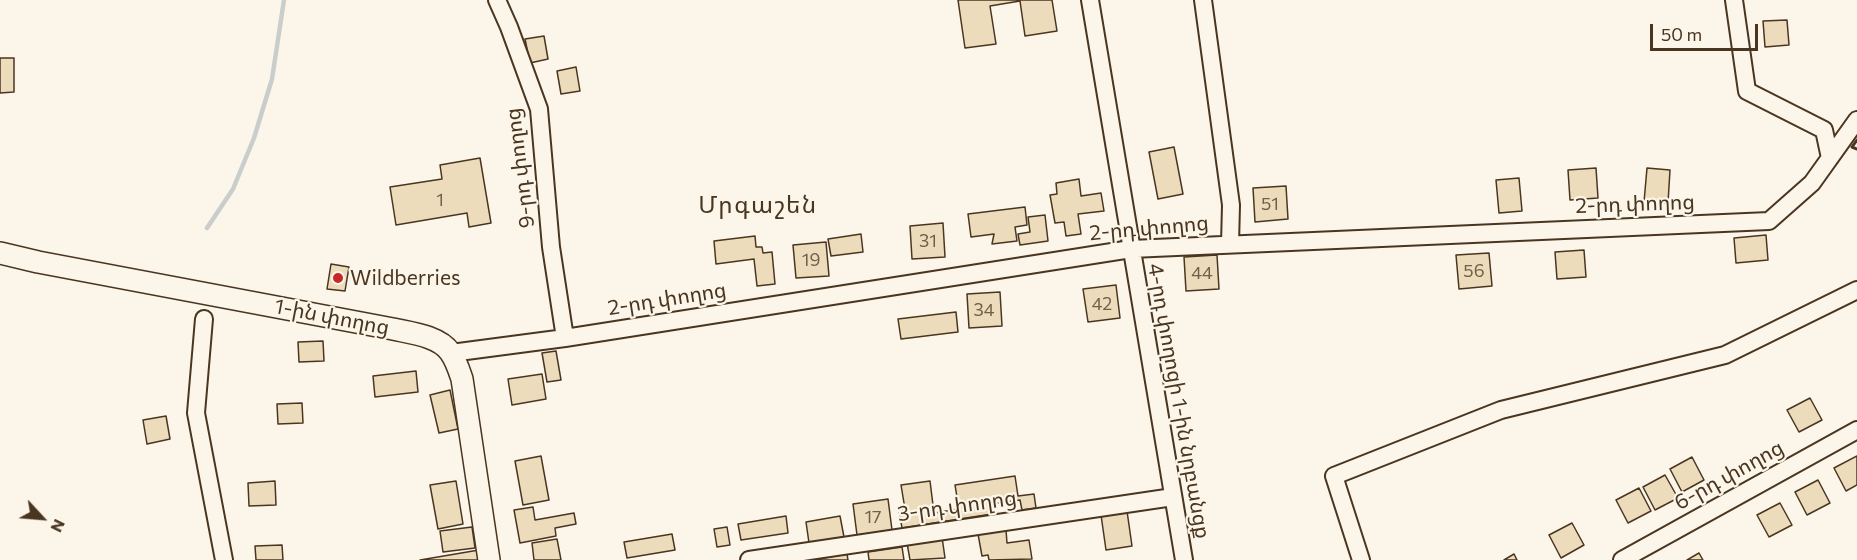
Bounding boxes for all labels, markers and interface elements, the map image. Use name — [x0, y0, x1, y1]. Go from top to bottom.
scale bar — [1653, 12, 1761, 50]
text: 50 m — [1661, 23, 1702, 45]
street label: 9-րդ փողոց — [500, 106, 540, 230]
house number: 1 — [436, 189, 444, 211]
street label: 2-րդ փողոց — [1575, 189, 1695, 219]
district label: Մրգաշեն — [698, 191, 818, 219]
house number: 51 — [1261, 193, 1279, 215]
street label: 2-րդ փողոց — [1088, 210, 1210, 246]
house number: 31 — [919, 230, 937, 252]
house number: 19 — [802, 249, 820, 271]
house number: 56 — [1463, 260, 1485, 282]
street label: 4-րդ փողոցի 1-ին նրբանցք — [1142, 261, 1216, 541]
house number: 44 — [1191, 262, 1213, 284]
place label: Wildberries — [350, 265, 461, 291]
marker: Wildberries — [331, 271, 345, 285]
street label: 2-րդ փողոց — [606, 277, 728, 321]
house number: 42 — [1092, 293, 1112, 315]
street label: 1-ին փողոց — [273, 294, 391, 340]
house number: 34 — [973, 299, 995, 321]
street label: 6-րդ փողոց — [1670, 435, 1788, 515]
street label: 3-րդ փողոց — [896, 485, 1018, 527]
north arrow — [12, 488, 72, 548]
house number: 17 — [864, 506, 882, 528]
text: N — [47, 517, 70, 536]

